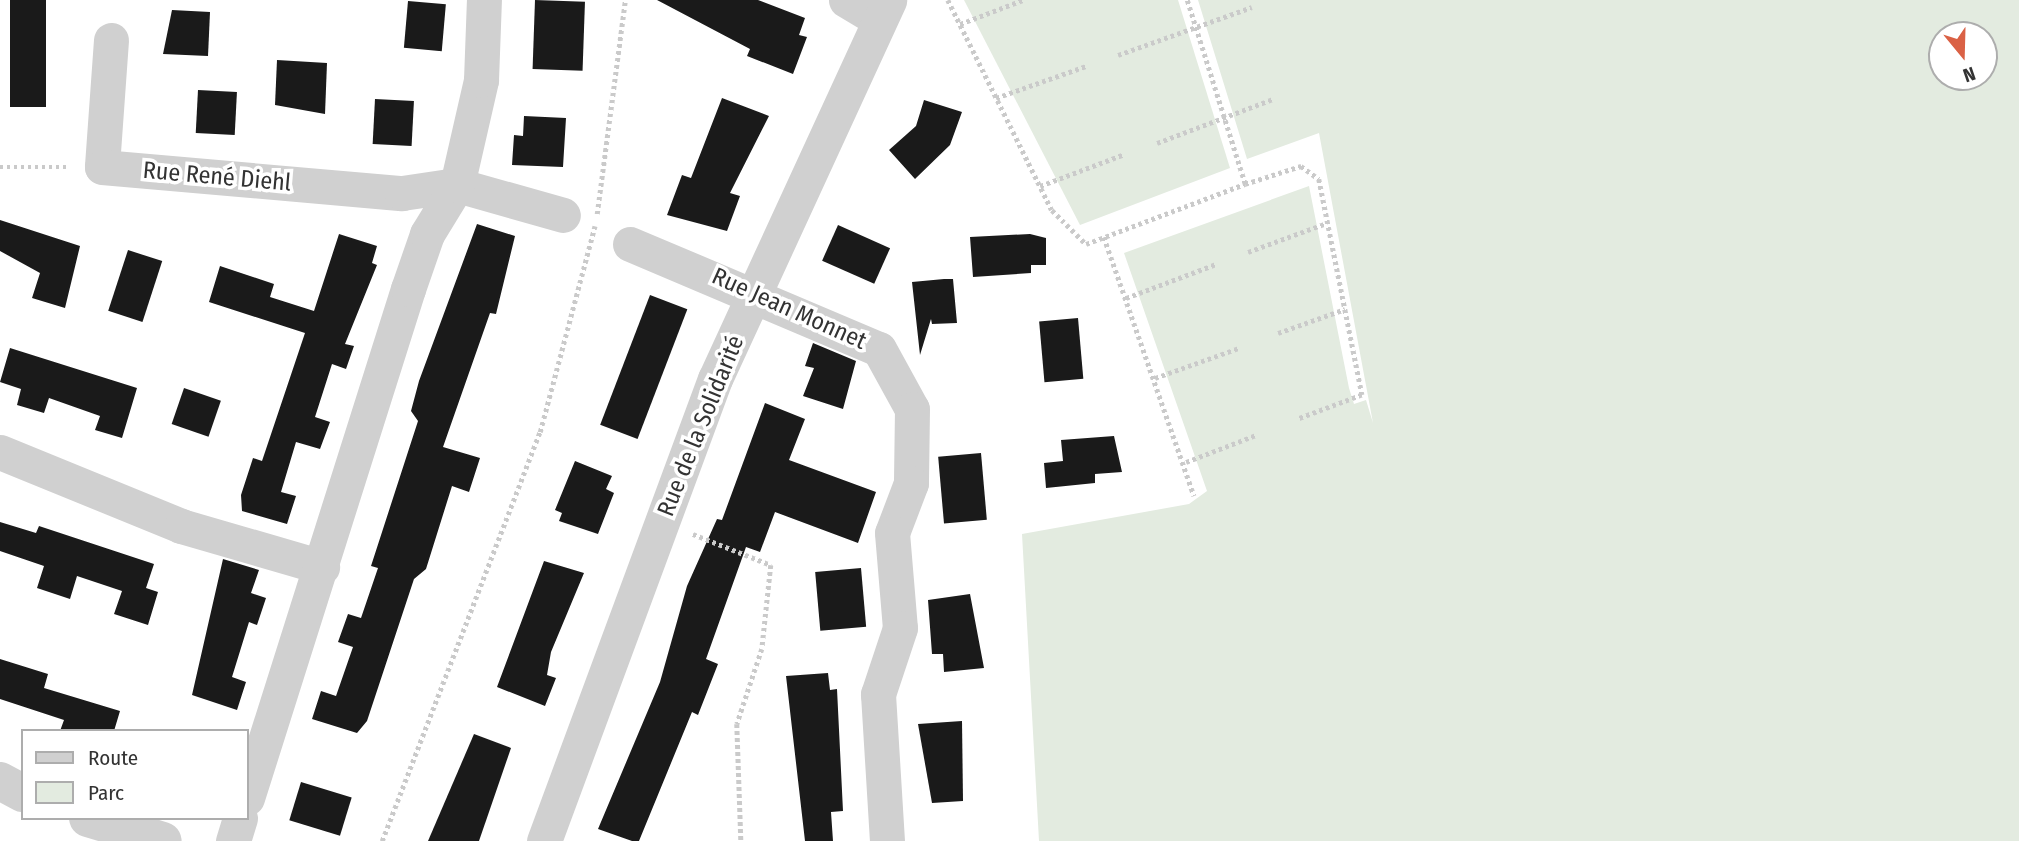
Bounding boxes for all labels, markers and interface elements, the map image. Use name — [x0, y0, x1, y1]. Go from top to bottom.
north arrow — [1928, 21, 1998, 91]
text: N — [1960, 62, 1978, 87]
street label: Rue René Diehl — [142, 156, 292, 198]
street label: Rue Jean Monnet — [707, 262, 871, 356]
street label: Rue de la Solidarité — [652, 331, 750, 521]
legend — [21, 729, 248, 820]
text: Route — [88, 745, 138, 771]
text: Parc — [88, 780, 124, 806]

